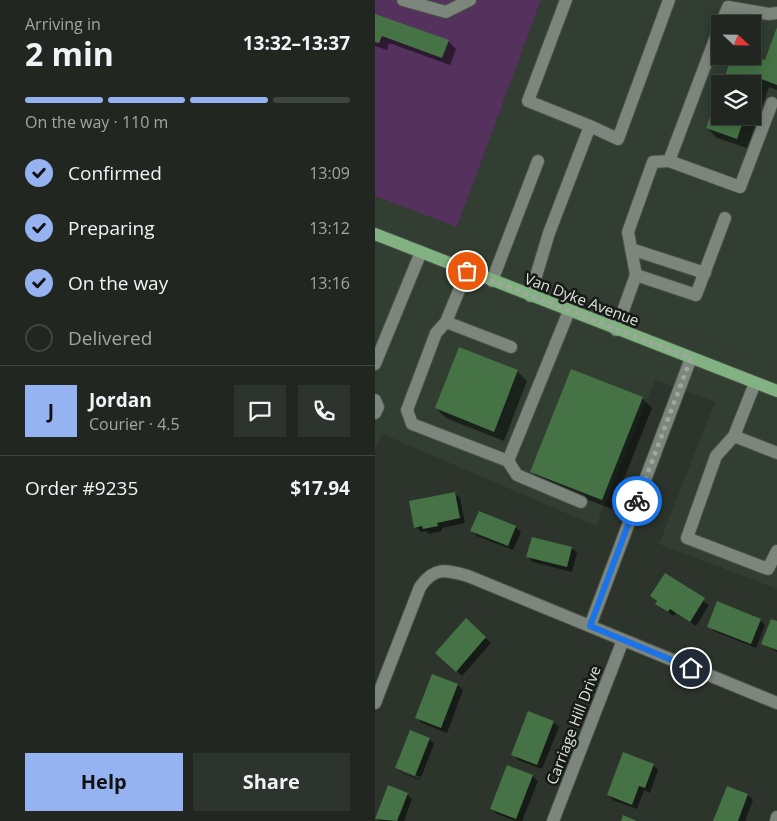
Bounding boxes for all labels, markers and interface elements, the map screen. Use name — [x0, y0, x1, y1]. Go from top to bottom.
text: Arriving in — [25, 13, 101, 35]
north arrow — [711, 15, 761, 65]
map controls — [711, 15, 761, 125]
text: 13:32–13:37 — [243, 30, 350, 56]
text: 2 min — [25, 32, 114, 75]
button: layers — [711, 75, 761, 125]
text: On the way · 110 m — [25, 111, 168, 133]
icon: check — [25, 159, 53, 187]
text: Confirmed — [68, 160, 162, 186]
text: 13:09 — [309, 162, 350, 184]
icon: check — [25, 214, 53, 242]
text: Preparing — [68, 215, 155, 241]
text: 13:12 — [309, 217, 350, 239]
pin — [446, 250, 488, 292]
icon: bag — [453, 257, 481, 285]
street label: Van Dyke Avenue — [522, 268, 642, 330]
icon: check — [25, 269, 53, 297]
text: On the way — [68, 270, 168, 296]
text: 13:16 — [309, 272, 350, 294]
text: Delivered — [68, 325, 152, 351]
button: chat — [234, 385, 286, 437]
button: phone — [298, 385, 350, 437]
text: Jordan — [89, 387, 152, 413]
text: J — [48, 398, 54, 424]
text: Courier · 4.5 — [89, 413, 180, 435]
text: Order #9235 — [25, 475, 138, 501]
text: $17.94 — [290, 475, 350, 501]
courier — [612, 476, 662, 526]
icon: bike — [623, 487, 651, 515]
pin — [670, 647, 712, 689]
icon: home — [677, 654, 705, 682]
street label: Carriage Hill Drive — [541, 663, 605, 787]
button: Help — [25, 753, 183, 811]
button: Share — [193, 753, 350, 811]

